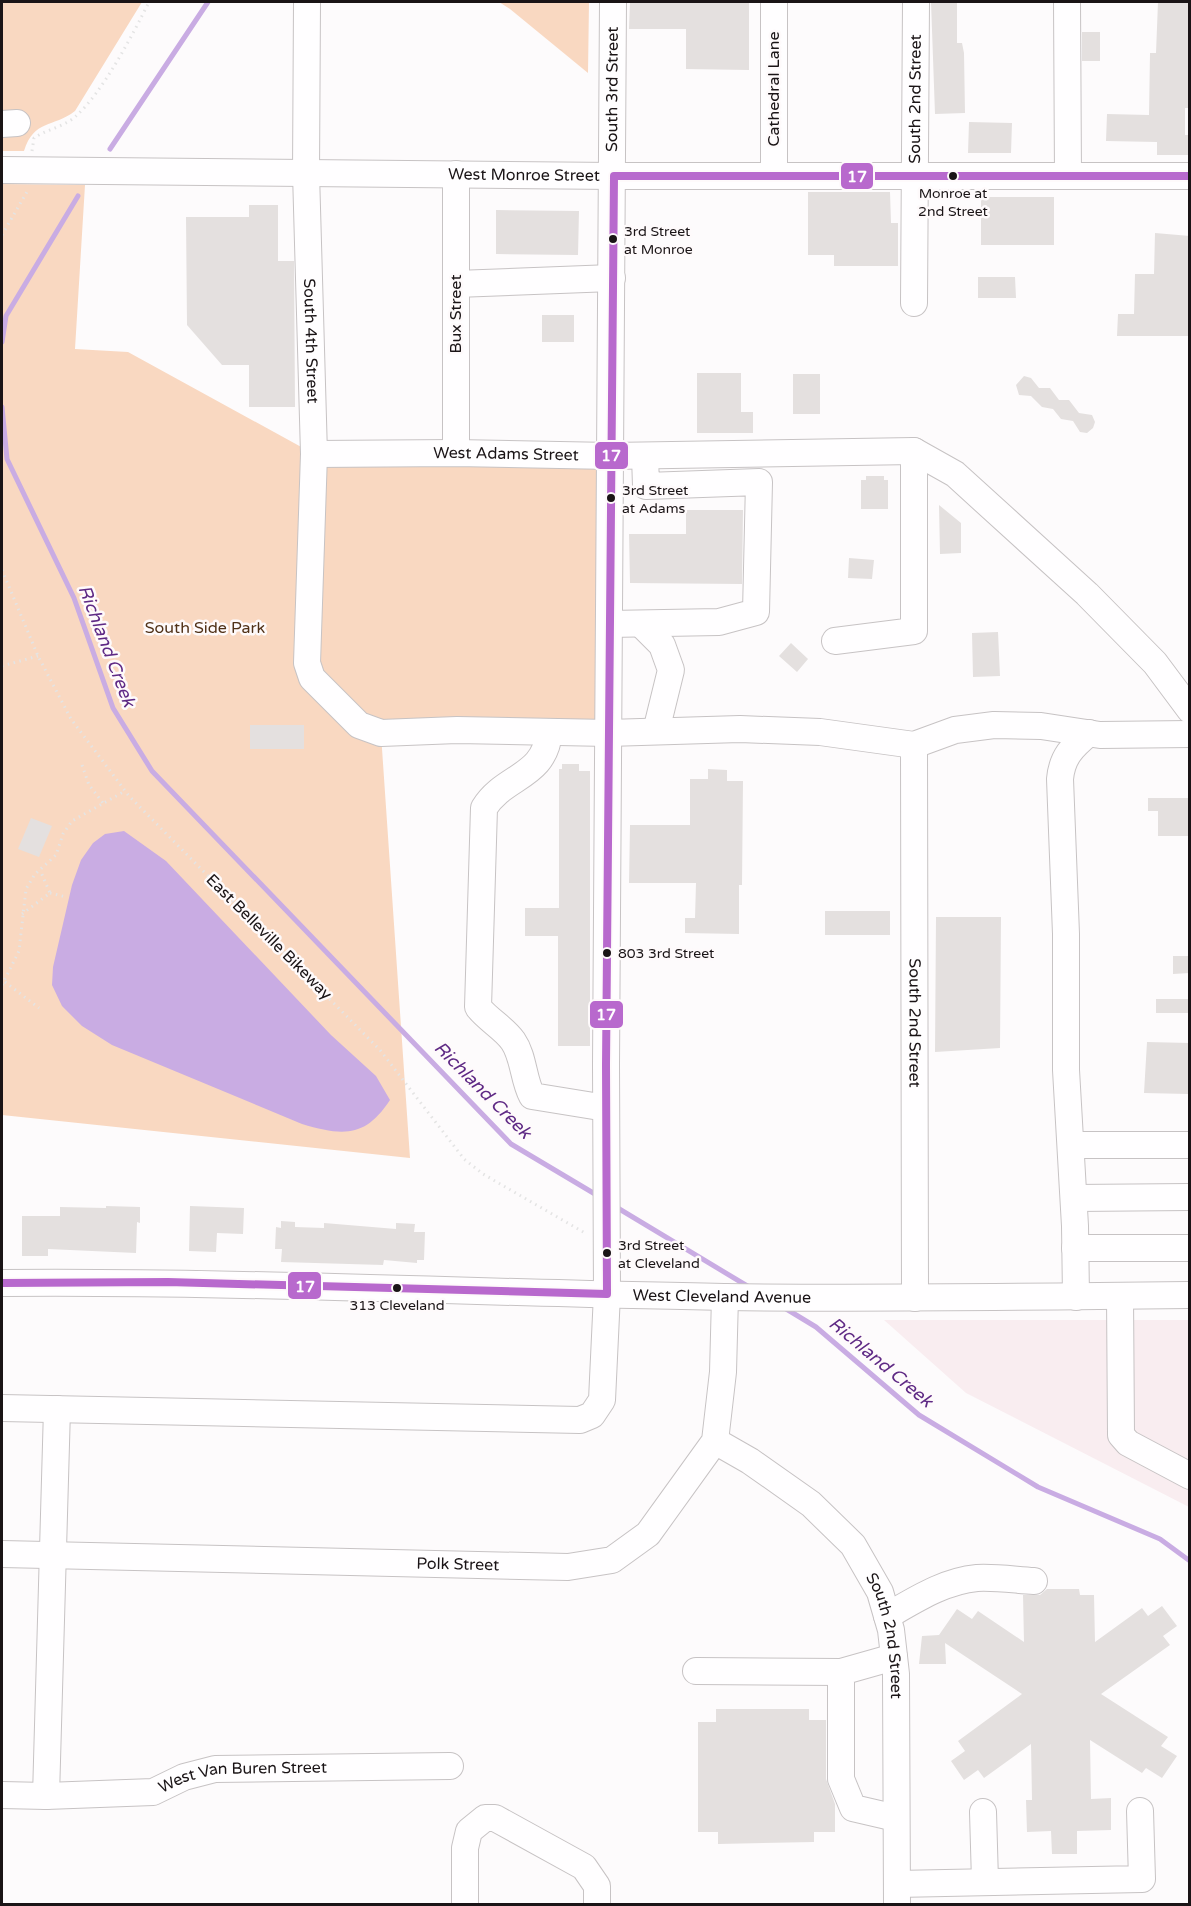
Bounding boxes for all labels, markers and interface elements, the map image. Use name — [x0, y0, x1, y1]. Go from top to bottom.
street label: South 3rd Street — [602, 27, 623, 152]
street label: Cathedral Lane — [764, 31, 784, 147]
street label: South 2nd Street — [905, 34, 926, 164]
line badge: 17 — [840, 162, 874, 190]
street label: West Monroe Street — [448, 164, 600, 186]
text: 17 — [847, 167, 867, 187]
marker: Monroe at 2nd Street — [947, 170, 959, 182]
place label: Monroe at 2nd Street — [918, 185, 989, 220]
place label: 3rd Street at Monroe — [624, 223, 693, 258]
marker: 3rd Street at Monroe — [607, 233, 619, 245]
street label: Bux Street — [446, 274, 466, 354]
street label: South 4th Street — [299, 278, 323, 404]
line badge: 17 — [594, 441, 629, 470]
street label: West Adams Street — [433, 443, 579, 465]
text: 17 — [601, 446, 621, 466]
place label: 3rd Street at Adams — [622, 482, 689, 517]
marker: 3rd Street at Adams — [605, 492, 617, 504]
water label: Richland Creek — [74, 582, 141, 711]
park label: South Side Park — [145, 618, 266, 638]
street label: East Belleville Bikeway — [202, 870, 337, 1005]
place label: 803 3rd Street — [618, 945, 715, 962]
marker: 803 3rd Street — [601, 947, 613, 959]
street label: South 2nd Street — [904, 958, 925, 1088]
line badge: 17 — [589, 1000, 624, 1029]
text: 17 — [596, 1005, 616, 1025]
water label: Richland Creek — [430, 1037, 537, 1144]
place label: 3rd Street at Cleveland — [618, 1237, 700, 1272]
marker: 3rd Street at Cleveland — [601, 1247, 613, 1259]
line badge: 17 — [287, 1271, 322, 1300]
text: 17 — [295, 1277, 315, 1297]
marker: 313 Cleveland — [391, 1282, 403, 1294]
street label: West Cleveland Avenue — [632, 1285, 811, 1308]
place label: 313 Cleveland — [349, 1297, 445, 1314]
water label: Richland Creek — [825, 1312, 938, 1413]
street label: Polk Street — [416, 1554, 500, 1575]
street label: South 2nd Street — [861, 1569, 906, 1699]
street label: West Van Buren Street — [155, 1758, 327, 1798]

